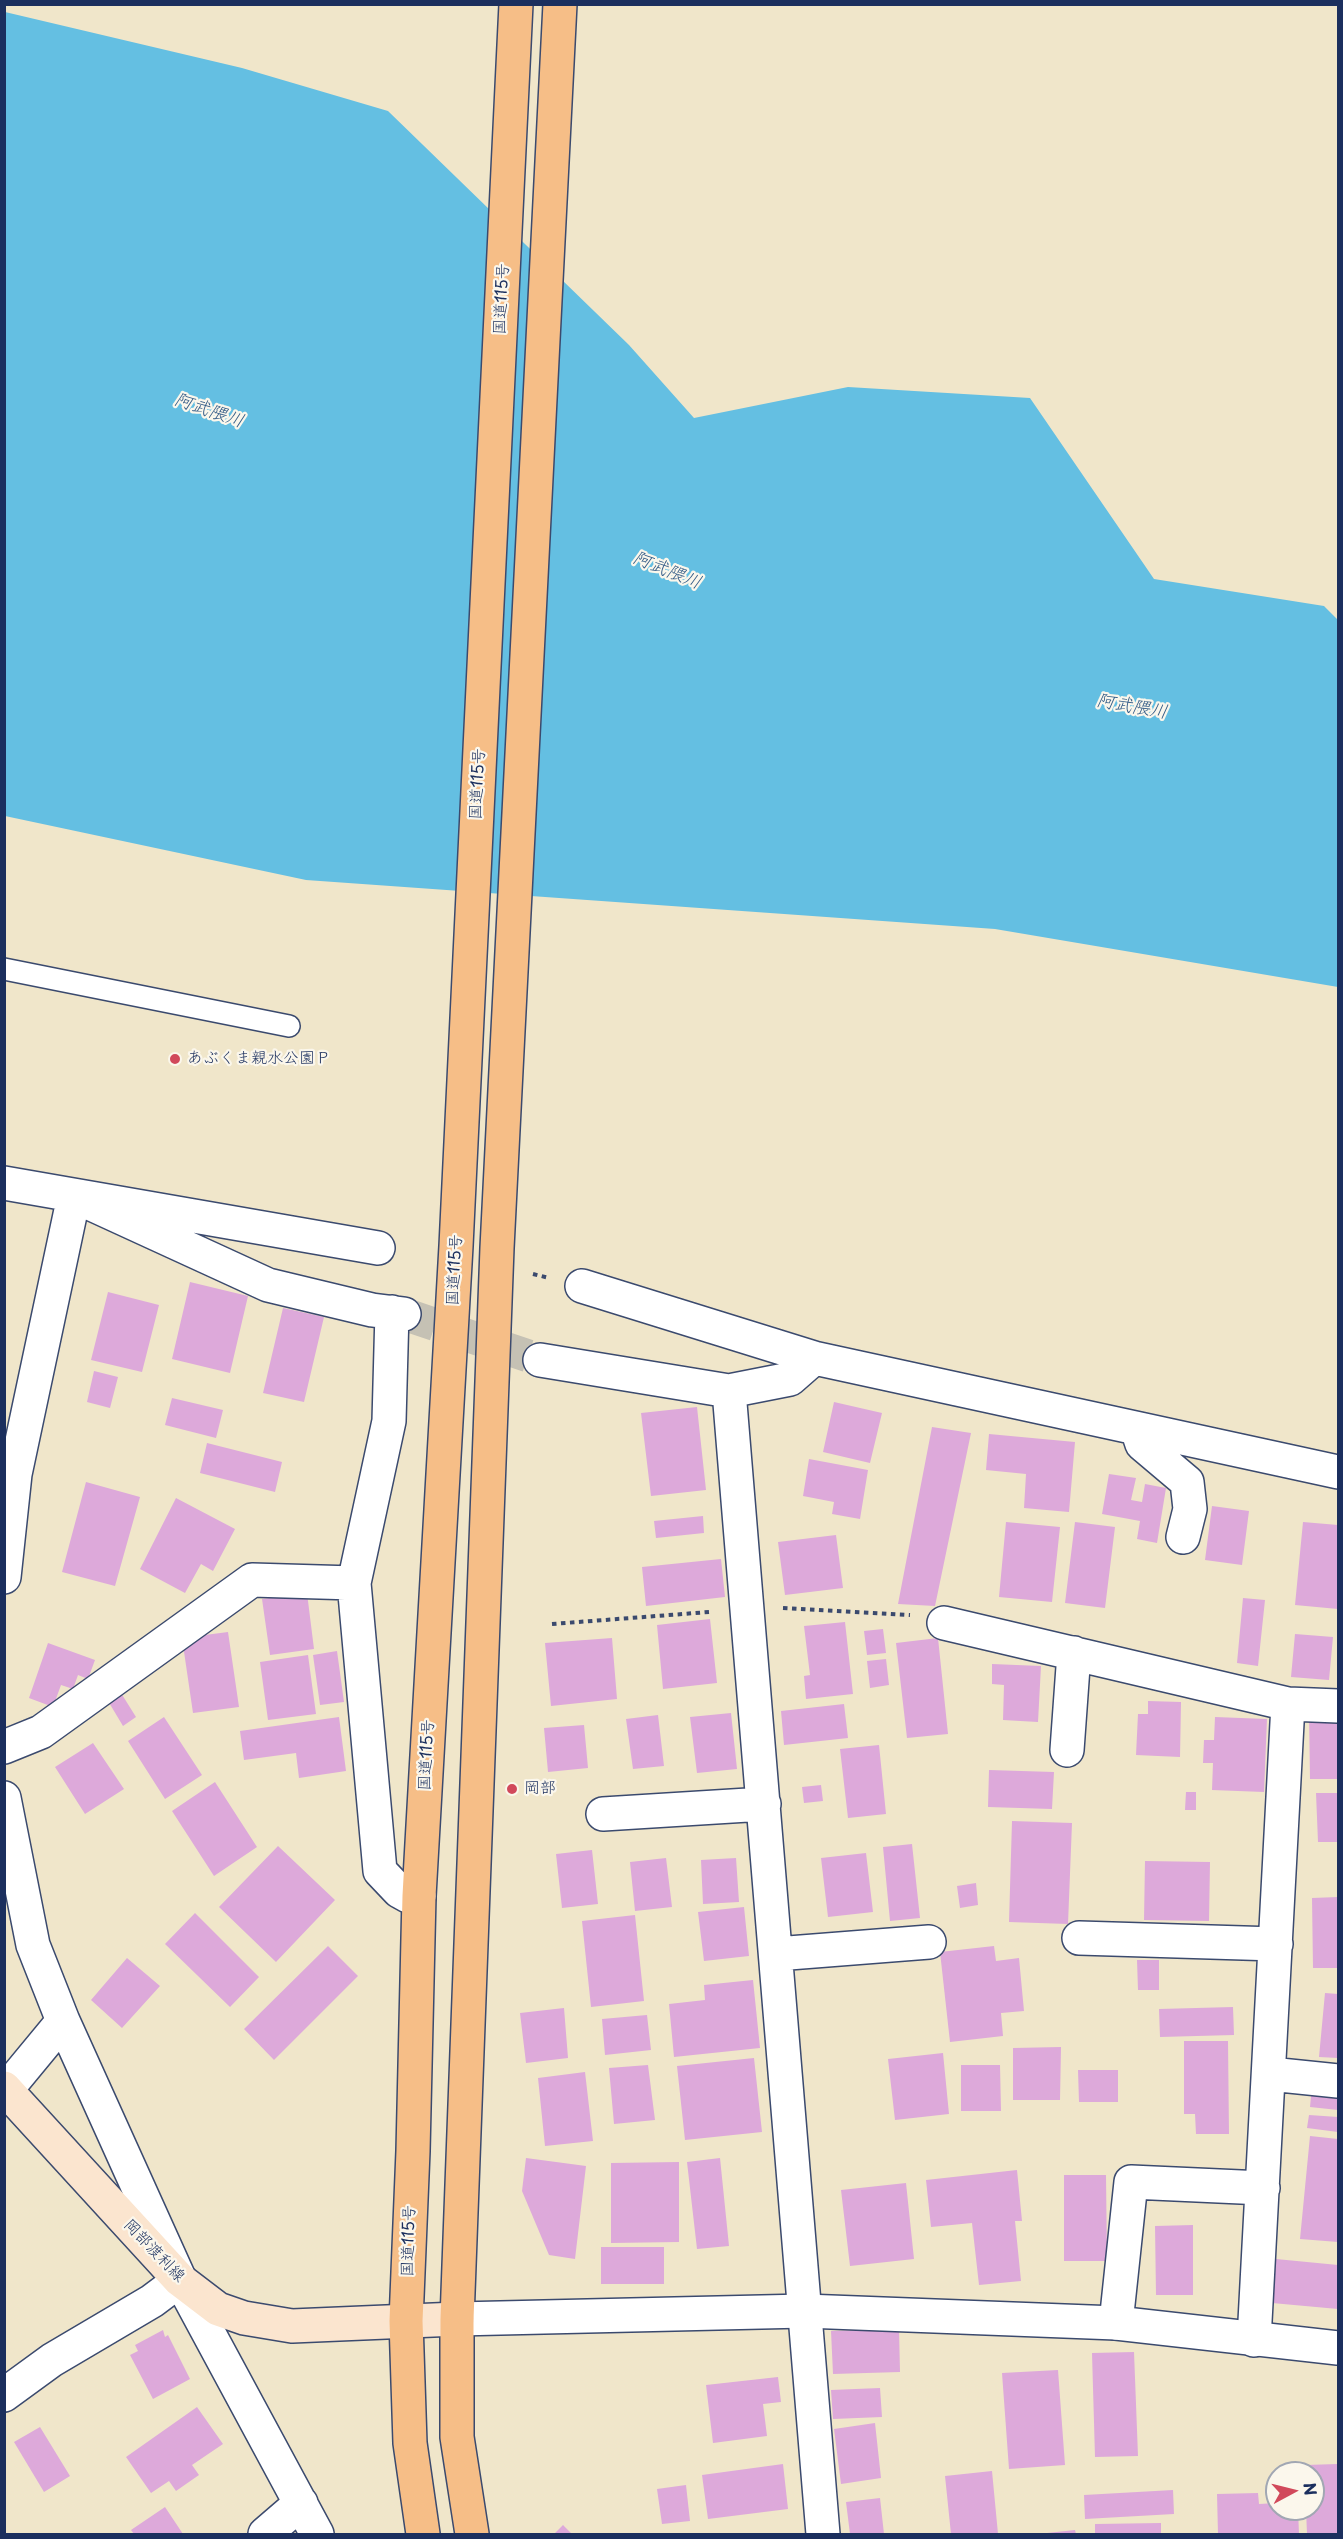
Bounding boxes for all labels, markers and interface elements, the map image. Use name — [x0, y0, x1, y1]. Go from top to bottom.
street label: 国道115号 — [491, 263, 513, 335]
water label: 阿武隈川 — [171, 389, 247, 433]
water label: 阿武隈川 — [630, 548, 704, 594]
water label: 阿武隈川 — [1095, 690, 1169, 724]
street label: 国道115号 — [467, 748, 489, 820]
place label: あぶくま親水公園Ｐ — [187, 1049, 331, 1069]
marker: あぶくま親水公園Ｐ — [168, 1052, 182, 1066]
street label: 国道115号 — [444, 1234, 466, 1306]
street label: 国道115号 — [416, 1719, 438, 1791]
place label: 岡部 — [524, 1779, 556, 1799]
marker: 岡部 — [505, 1782, 519, 1796]
street label: 国道115号 — [398, 2205, 420, 2277]
street label: 岡部渡利線 — [119, 2216, 189, 2286]
north arrow — [1265, 2461, 1325, 2521]
text: N — [1298, 2481, 1324, 2497]

